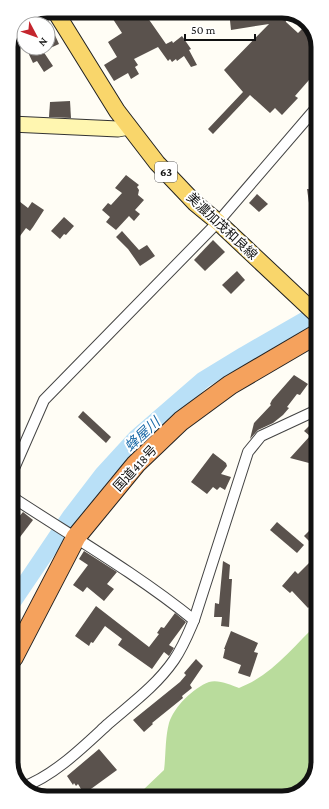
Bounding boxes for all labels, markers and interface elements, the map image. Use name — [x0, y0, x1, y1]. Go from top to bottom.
north arrow — [16, 16, 56, 56]
scale bar — [185, 16, 255, 42]
text: 50 m — [191, 23, 216, 37]
text: N — [36, 36, 51, 50]
road number: 63 — [155, 162, 177, 182]
street label: 美濃加茂和良線 — [184, 189, 260, 263]
water label: 蜂屋川 — [121, 412, 164, 454]
street label: 国道418号 — [110, 442, 160, 494]

